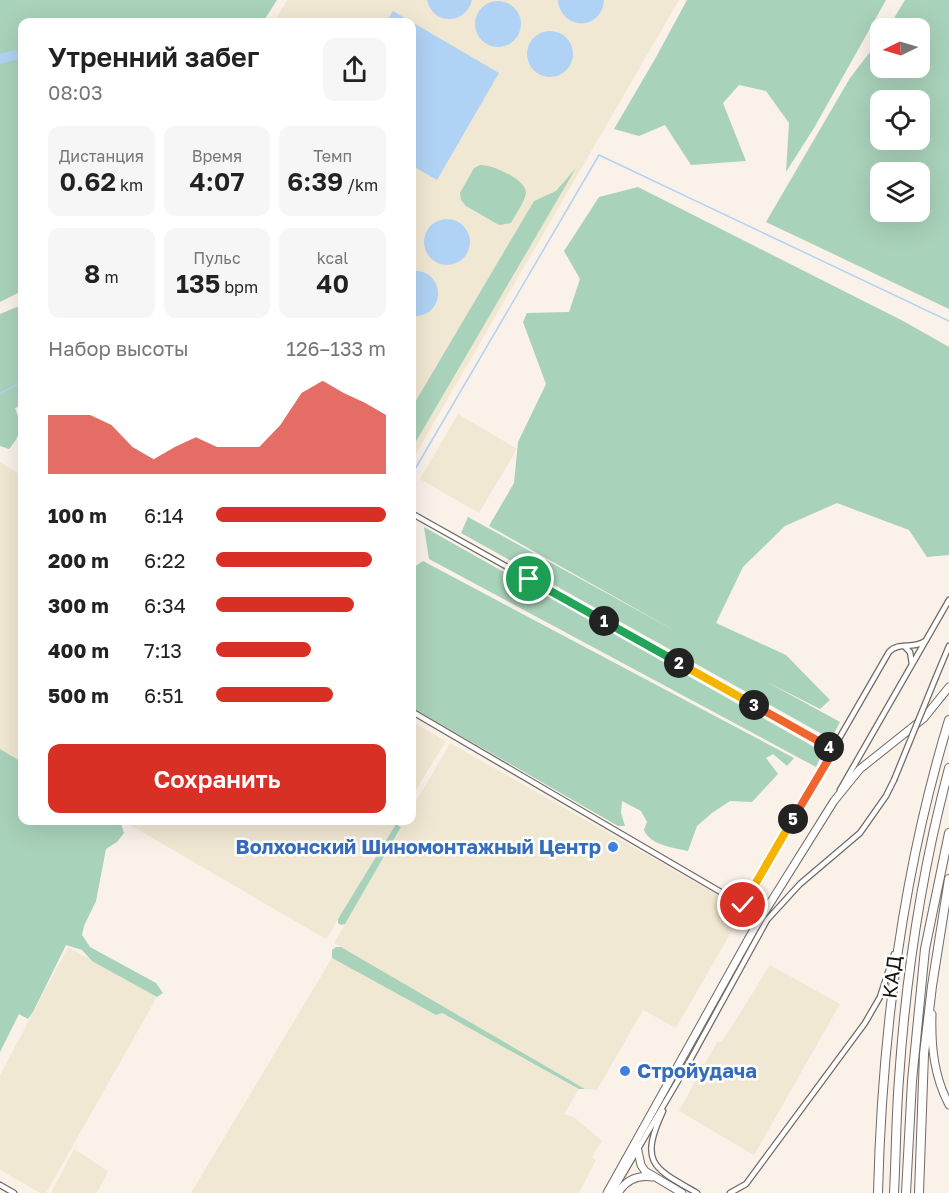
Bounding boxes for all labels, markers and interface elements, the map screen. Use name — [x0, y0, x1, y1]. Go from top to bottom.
north arrow — [870, 18, 930, 78]
map controls — [870, 18, 930, 222]
button: share — [323, 38, 386, 101]
text: Утренний забег — [48, 41, 259, 73]
text: 08:03 — [48, 80, 103, 104]
button: locate — [870, 90, 930, 150]
text: Дистанция — [59, 146, 144, 166]
text: Время — [192, 146, 242, 166]
text: Темп — [313, 146, 352, 166]
button: layers — [870, 162, 930, 222]
text: 0.62 — [59, 166, 116, 197]
text: 4:07 — [189, 166, 245, 197]
text: 6:39 — [287, 166, 343, 197]
text: km — [116, 175, 143, 195]
text: /km — [343, 175, 378, 195]
text: Пульс — [193, 248, 241, 268]
text: kcal — [317, 248, 348, 268]
text: 8 — [84, 258, 100, 289]
text: m — [100, 267, 119, 287]
text: 135 — [176, 268, 220, 299]
text: 40 — [316, 268, 349, 299]
text: bpm — [220, 277, 258, 297]
text: Набор высоты — [48, 336, 189, 360]
text: 126–133 m — [286, 336, 386, 360]
text: 100 m — [48, 503, 107, 527]
text: 6:14 — [144, 503, 184, 527]
text: 200 m — [48, 548, 109, 572]
text: 6:22 — [144, 548, 185, 572]
pin — [503, 553, 554, 604]
icon: arrive — [512, 562, 545, 595]
text: 300 m — [48, 593, 109, 617]
text: 6:34 — [144, 593, 186, 617]
pin: 1 — [589, 606, 619, 636]
text: 1 — [600, 611, 608, 631]
text: 400 m — [48, 638, 109, 662]
text: 7:13 — [144, 638, 182, 662]
pin: 2 — [664, 648, 694, 678]
text: 2 — [674, 653, 684, 673]
text: 500 m — [48, 683, 109, 707]
text: 6:51 — [144, 683, 183, 707]
pin: 3 — [739, 690, 769, 720]
text: 3 — [749, 695, 759, 715]
pin: 4 — [814, 732, 844, 762]
text: 4 — [824, 737, 834, 757]
button: Сохранить — [48, 744, 386, 813]
pin: 5 — [778, 804, 808, 834]
text: 5 — [788, 809, 798, 829]
place label: Волхонский Шиномонтажный Центр — [236, 834, 601, 858]
marker: Волхонский Шиномонтажный Центр — [606, 840, 620, 854]
pin — [717, 879, 768, 930]
icon: check — [726, 888, 759, 921]
street label: КАД — [876, 954, 906, 1000]
place label: Стройудача — [637, 1058, 757, 1082]
marker: Стройудача — [618, 1064, 632, 1078]

